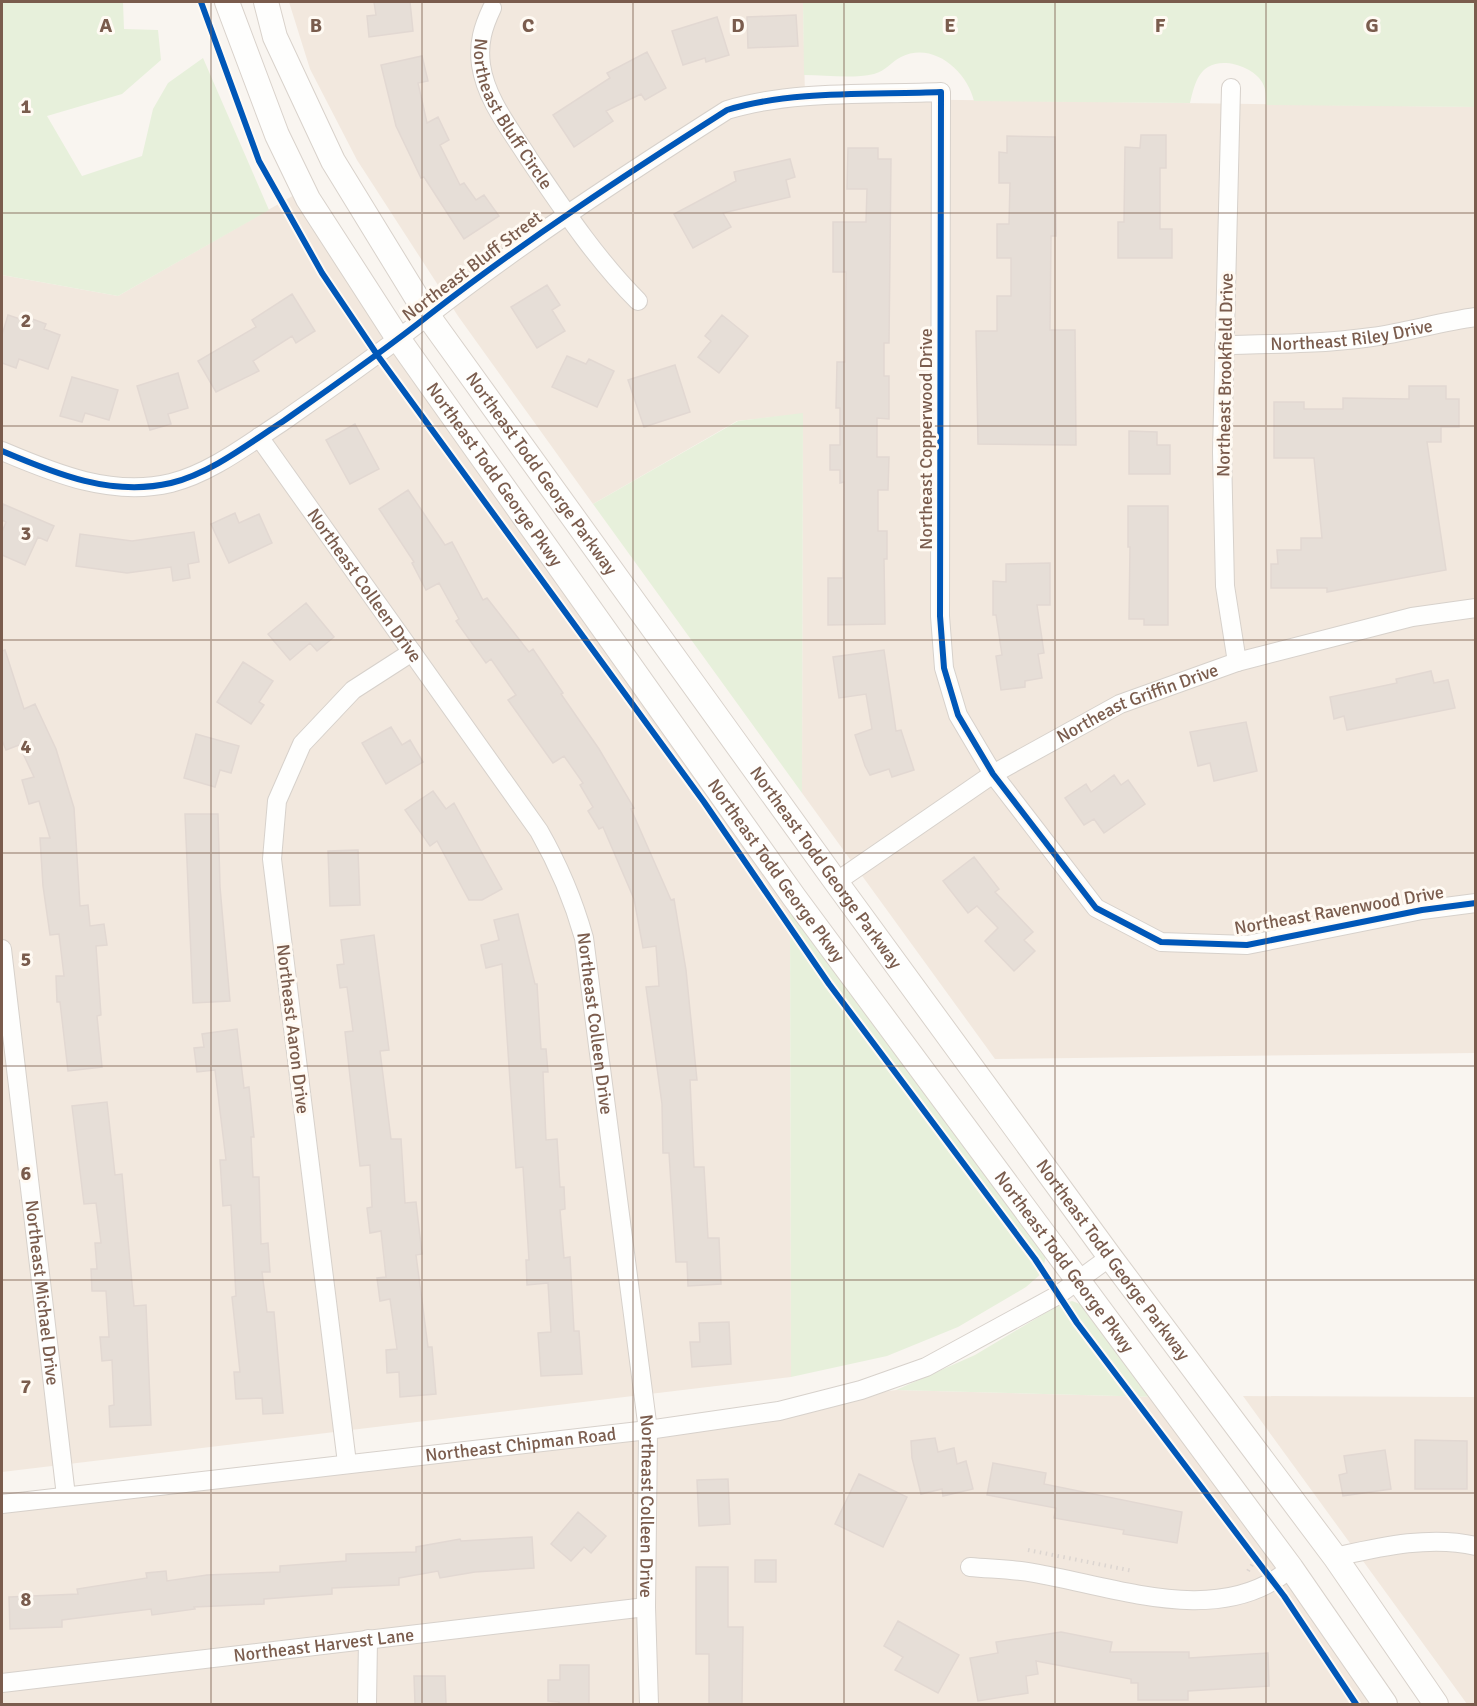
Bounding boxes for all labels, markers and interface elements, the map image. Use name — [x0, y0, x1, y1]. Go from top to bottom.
text: A — [100, 13, 113, 38]
text: B — [310, 13, 322, 38]
text: C — [522, 13, 534, 38]
text: D — [731, 13, 745, 38]
text: E — [944, 13, 956, 38]
text: F — [1155, 13, 1166, 38]
text: G — [1365, 13, 1379, 38]
street label: Northeast Bluff Circle — [469, 37, 557, 193]
text: 1 — [21, 94, 32, 119]
street label: Northeast Bluff Street — [398, 206, 546, 326]
street label: Northeast Brookfield Drive — [1212, 273, 1238, 477]
text: 2 — [21, 308, 31, 333]
street label: Northeast Riley Drive — [1270, 314, 1435, 355]
street label: Northeast Copperwood Drive — [915, 328, 937, 550]
street label: Northeast Todd George Parkway — [461, 368, 622, 580]
street label: Northeast Todd George Pkwy — [422, 378, 568, 571]
street label: Northeast Colleen Drive — [302, 504, 427, 667]
text: 3 — [21, 521, 31, 546]
street label: Northeast Griffin Drive — [1053, 659, 1221, 748]
text: 4 — [21, 734, 32, 759]
street label: Northeast Todd George Parkway — [745, 762, 907, 974]
street label: Northeast Todd George Pkwy — [703, 775, 850, 967]
street label: Northeast Ravenwood Drive — [1233, 881, 1445, 939]
street label: Northeast Colleen Drive — [572, 931, 618, 1116]
street label: Northeast Aaron Drive — [272, 943, 314, 1115]
text: 5 — [21, 947, 31, 972]
street label: Northeast Todd George Parkway — [1031, 1155, 1195, 1365]
text: 6 — [21, 1161, 32, 1186]
street label: Northeast Todd George Pkwy — [990, 1167, 1139, 1358]
street label: Northeast Michael Drive — [20, 1199, 64, 1387]
text: 7 — [21, 1374, 32, 1399]
street label: Northeast Colleen Drive — [635, 1413, 659, 1598]
street label: Northeast Chipman Road — [424, 1423, 617, 1466]
text: 8 — [21, 1587, 32, 1612]
street label: Northeast Harvest Lane — [232, 1623, 415, 1667]

